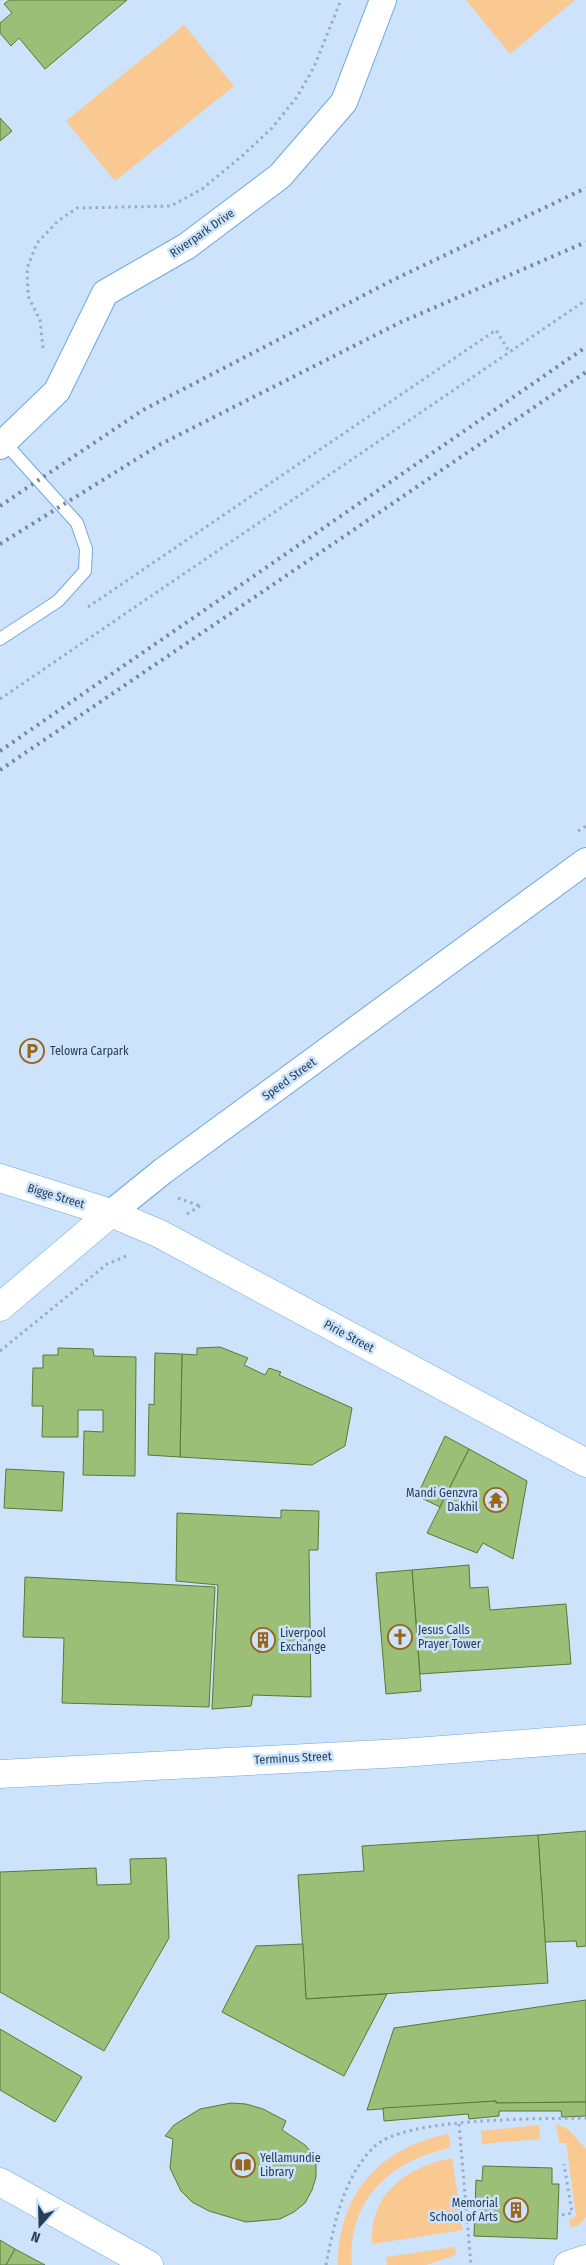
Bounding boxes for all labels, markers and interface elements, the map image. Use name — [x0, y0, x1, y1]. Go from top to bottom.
street label: Riverpark Drive — [167, 206, 237, 260]
parking icon: Telowra Carpark — [19, 1038, 45, 1064]
place label: Telowra Carpark — [50, 1044, 129, 1058]
street label: Speed Street — [259, 1055, 319, 1103]
street label: Bigge Street — [26, 1181, 86, 1211]
street label: Pirie Street — [322, 1317, 377, 1355]
place label: Mandi Genzvra Dakhil — [406, 1486, 478, 1514]
temple icon: Mandi Genzvra Dakhil — [483, 1487, 509, 1513]
place label: Jesus Calls Prayer Tower — [418, 1623, 482, 1651]
church icon: Jesus Calls Prayer Tower — [387, 1624, 413, 1650]
place label: Liverpool Exchange — [280, 1626, 326, 1654]
building icon: Liverpool Exchange — [250, 1627, 276, 1653]
street label: Terminus Street — [254, 1749, 332, 1767]
place label: Yellamundie Library — [260, 2151, 321, 2179]
library icon: Yellamundie Library — [230, 2152, 256, 2178]
place label: Memorial School of Arts — [430, 2196, 498, 2224]
building icon: Memorial School of Arts — [503, 2197, 529, 2223]
north arrow — [15, 2200, 65, 2250]
text: N — [29, 2227, 43, 2246]

